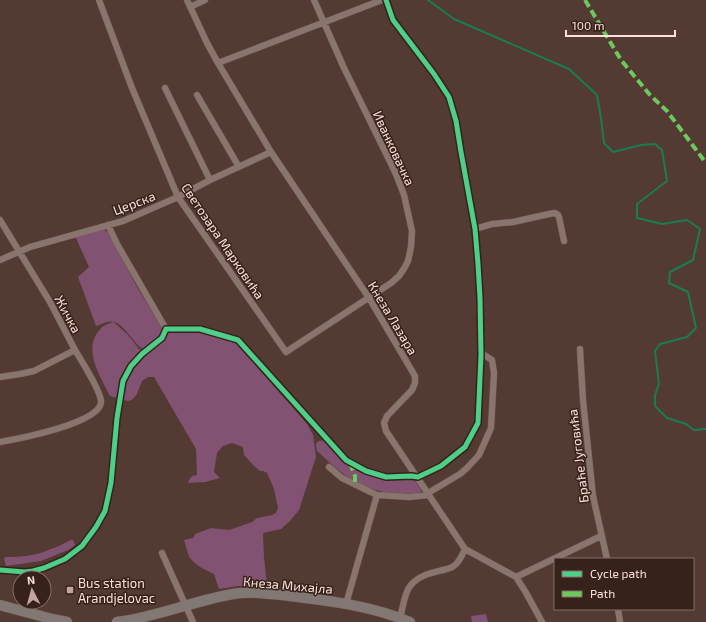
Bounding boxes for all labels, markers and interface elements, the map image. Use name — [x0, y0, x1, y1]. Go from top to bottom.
scale bar — [566, 12, 675, 38]
text: 100 m — [572, 18, 604, 32]
street label: Иванковачка — [370, 108, 418, 188]
street label: Светозара Марковића — [178, 180, 268, 302]
street label: Церска — [111, 188, 157, 218]
street label: Кнеза Лазара — [365, 278, 421, 358]
street label: Жичка — [51, 292, 85, 336]
street label: Браће Југовића — [564, 408, 592, 504]
legend — [554, 558, 694, 610]
text: Cycle path — [590, 566, 647, 580]
north arrow — [12, 570, 52, 610]
text: N — [26, 573, 36, 586]
street label: Кнеза Михајла — [243, 573, 333, 597]
place label: Bus station Arandjelovac — [78, 575, 155, 606]
marker: Bus station Arandjelovac — [65, 585, 75, 595]
text: Path — [590, 586, 615, 600]

